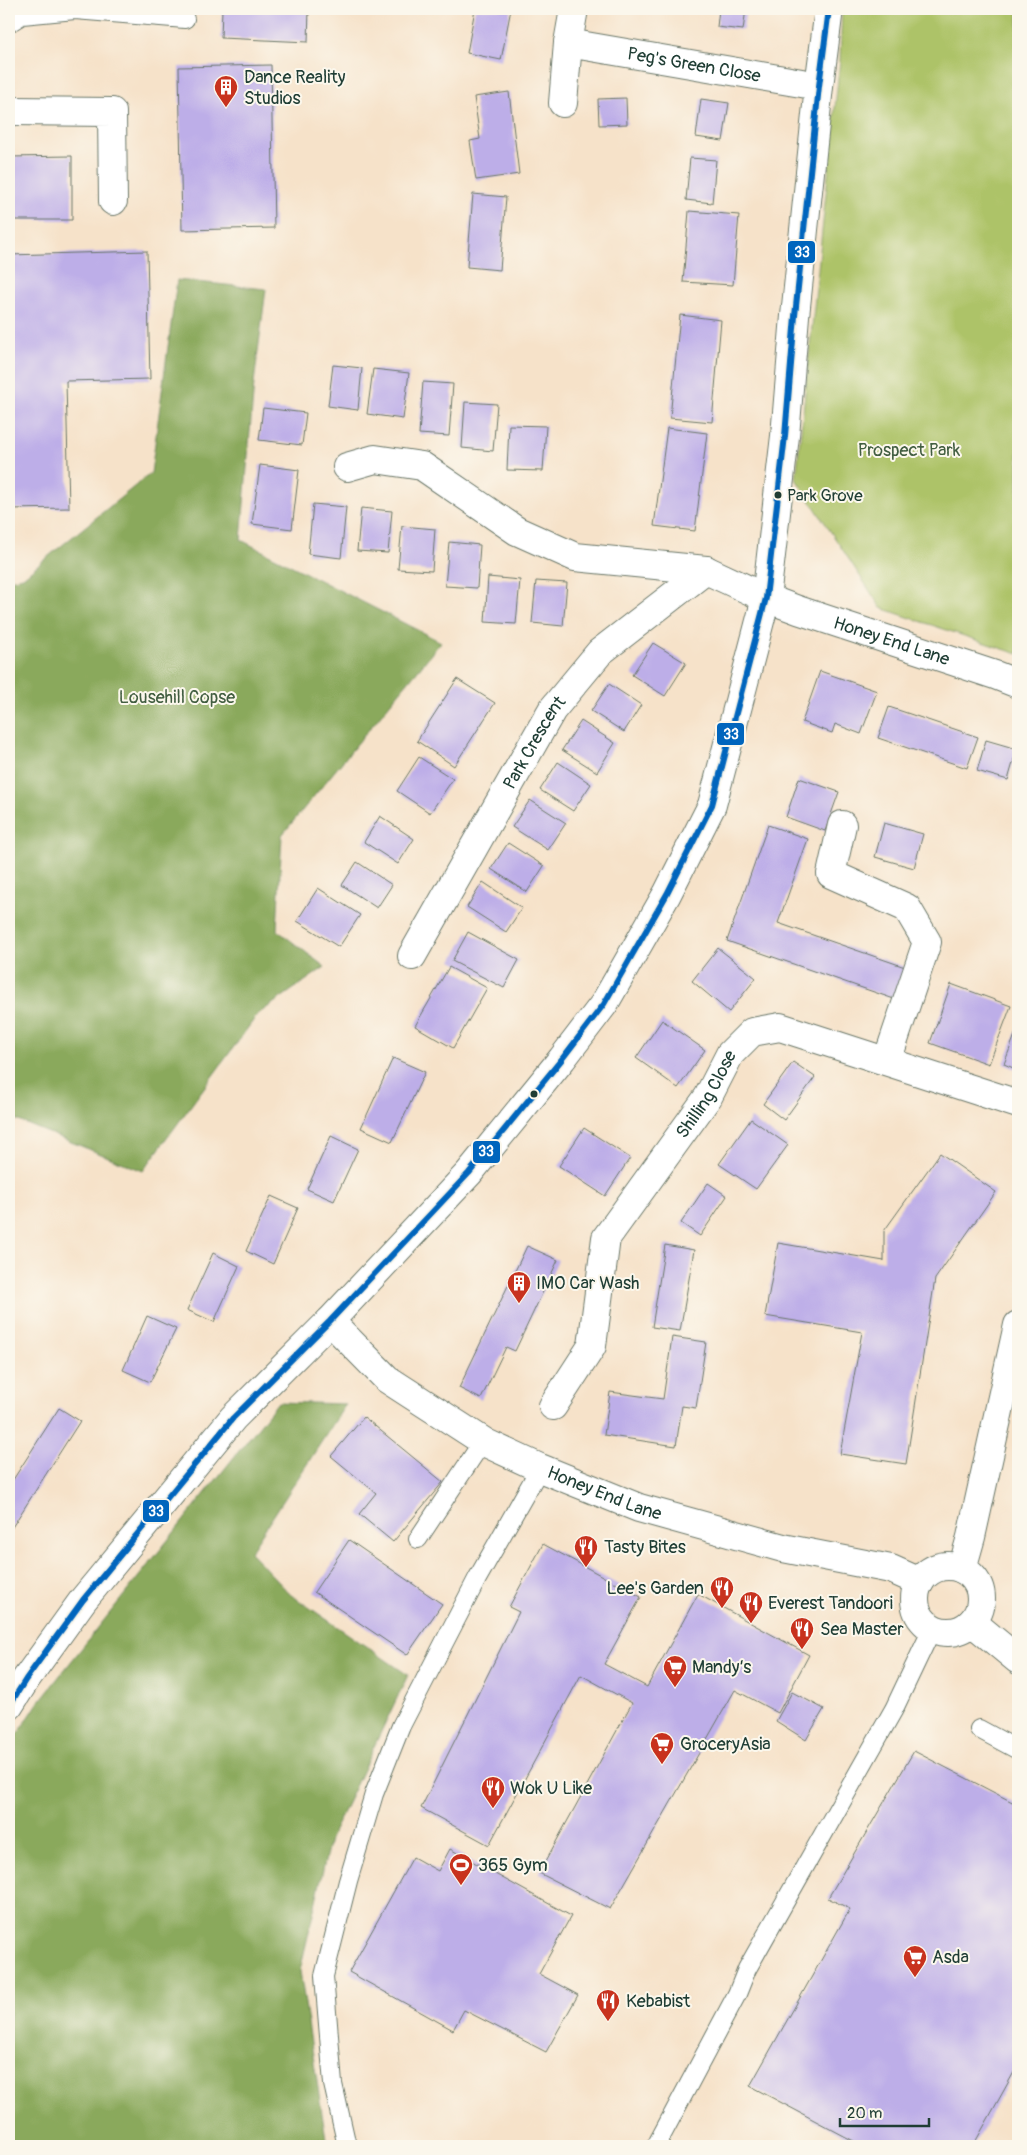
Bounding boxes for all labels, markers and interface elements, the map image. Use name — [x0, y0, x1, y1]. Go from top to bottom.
street label: Peg's Green Close — [626, 42, 763, 87]
place label: Dance Reality Studios — [244, 66, 346, 110]
building icon: Dance Reality Studios — [213, 74, 239, 108]
line badge: 33 — [787, 240, 816, 264]
text: 33 — [794, 244, 810, 261]
park label: Prospect Park — [858, 439, 961, 462]
place label: Park Grove — [787, 485, 863, 506]
marker: Park Grove — [773, 490, 783, 500]
street label: Honey End Lane — [831, 611, 953, 671]
park label: Lousehill Copse — [119, 686, 235, 709]
street label: Park Crescent — [498, 690, 571, 793]
line badge: 33 — [716, 722, 745, 746]
text: 33 — [723, 726, 739, 743]
street label: Shilling Close — [671, 1046, 742, 1143]
unlabelled marker — [529, 1089, 539, 1099]
line badge: 33 — [472, 1140, 501, 1164]
text: 33 — [478, 1143, 494, 1160]
building icon: IMO Car Wash — [506, 1270, 532, 1304]
place label: IMO Car Wash — [536, 1272, 639, 1295]
street label: Honey End Lane — [544, 1461, 664, 1525]
line badge: 33 — [142, 1499, 170, 1523]
text: 33 — [148, 1503, 164, 1520]
restaurant icon: Tasty Bites — [573, 1534, 599, 1568]
place label: Tasty Bites — [604, 1536, 686, 1559]
restaurant icon: Lee's Garden — [709, 1575, 735, 1609]
place label: Lee's Garden — [607, 1577, 704, 1600]
restaurant icon: Everest Tandoori — [738, 1590, 764, 1624]
place label: Everest Tandoori — [768, 1592, 893, 1615]
restaurant icon: Sea Master — [789, 1616, 815, 1650]
place label: Sea Master — [820, 1618, 904, 1641]
supermarket icon: Mandy’s — [662, 1654, 688, 1688]
place label: Mandy’s — [692, 1656, 751, 1679]
supermarket icon: GroceryAsia — [649, 1731, 675, 1765]
place label: GroceryAsia — [680, 1733, 771, 1756]
restaurant icon: Wok U Like — [480, 1775, 506, 1809]
place label: Wok U Like — [510, 1777, 592, 1800]
sports icon: 365 Gym — [448, 1852, 474, 1886]
place label: 365 Gym — [478, 1854, 548, 1877]
supermarket icon: Asda — [902, 1944, 928, 1978]
place label: Asda — [932, 1946, 969, 1969]
restaurant icon: Kebabist — [595, 1988, 621, 2022]
place label: Kebabist — [626, 1990, 691, 2013]
scale bar — [840, 2095, 928, 2127]
text: 20 m — [847, 2104, 882, 2123]

